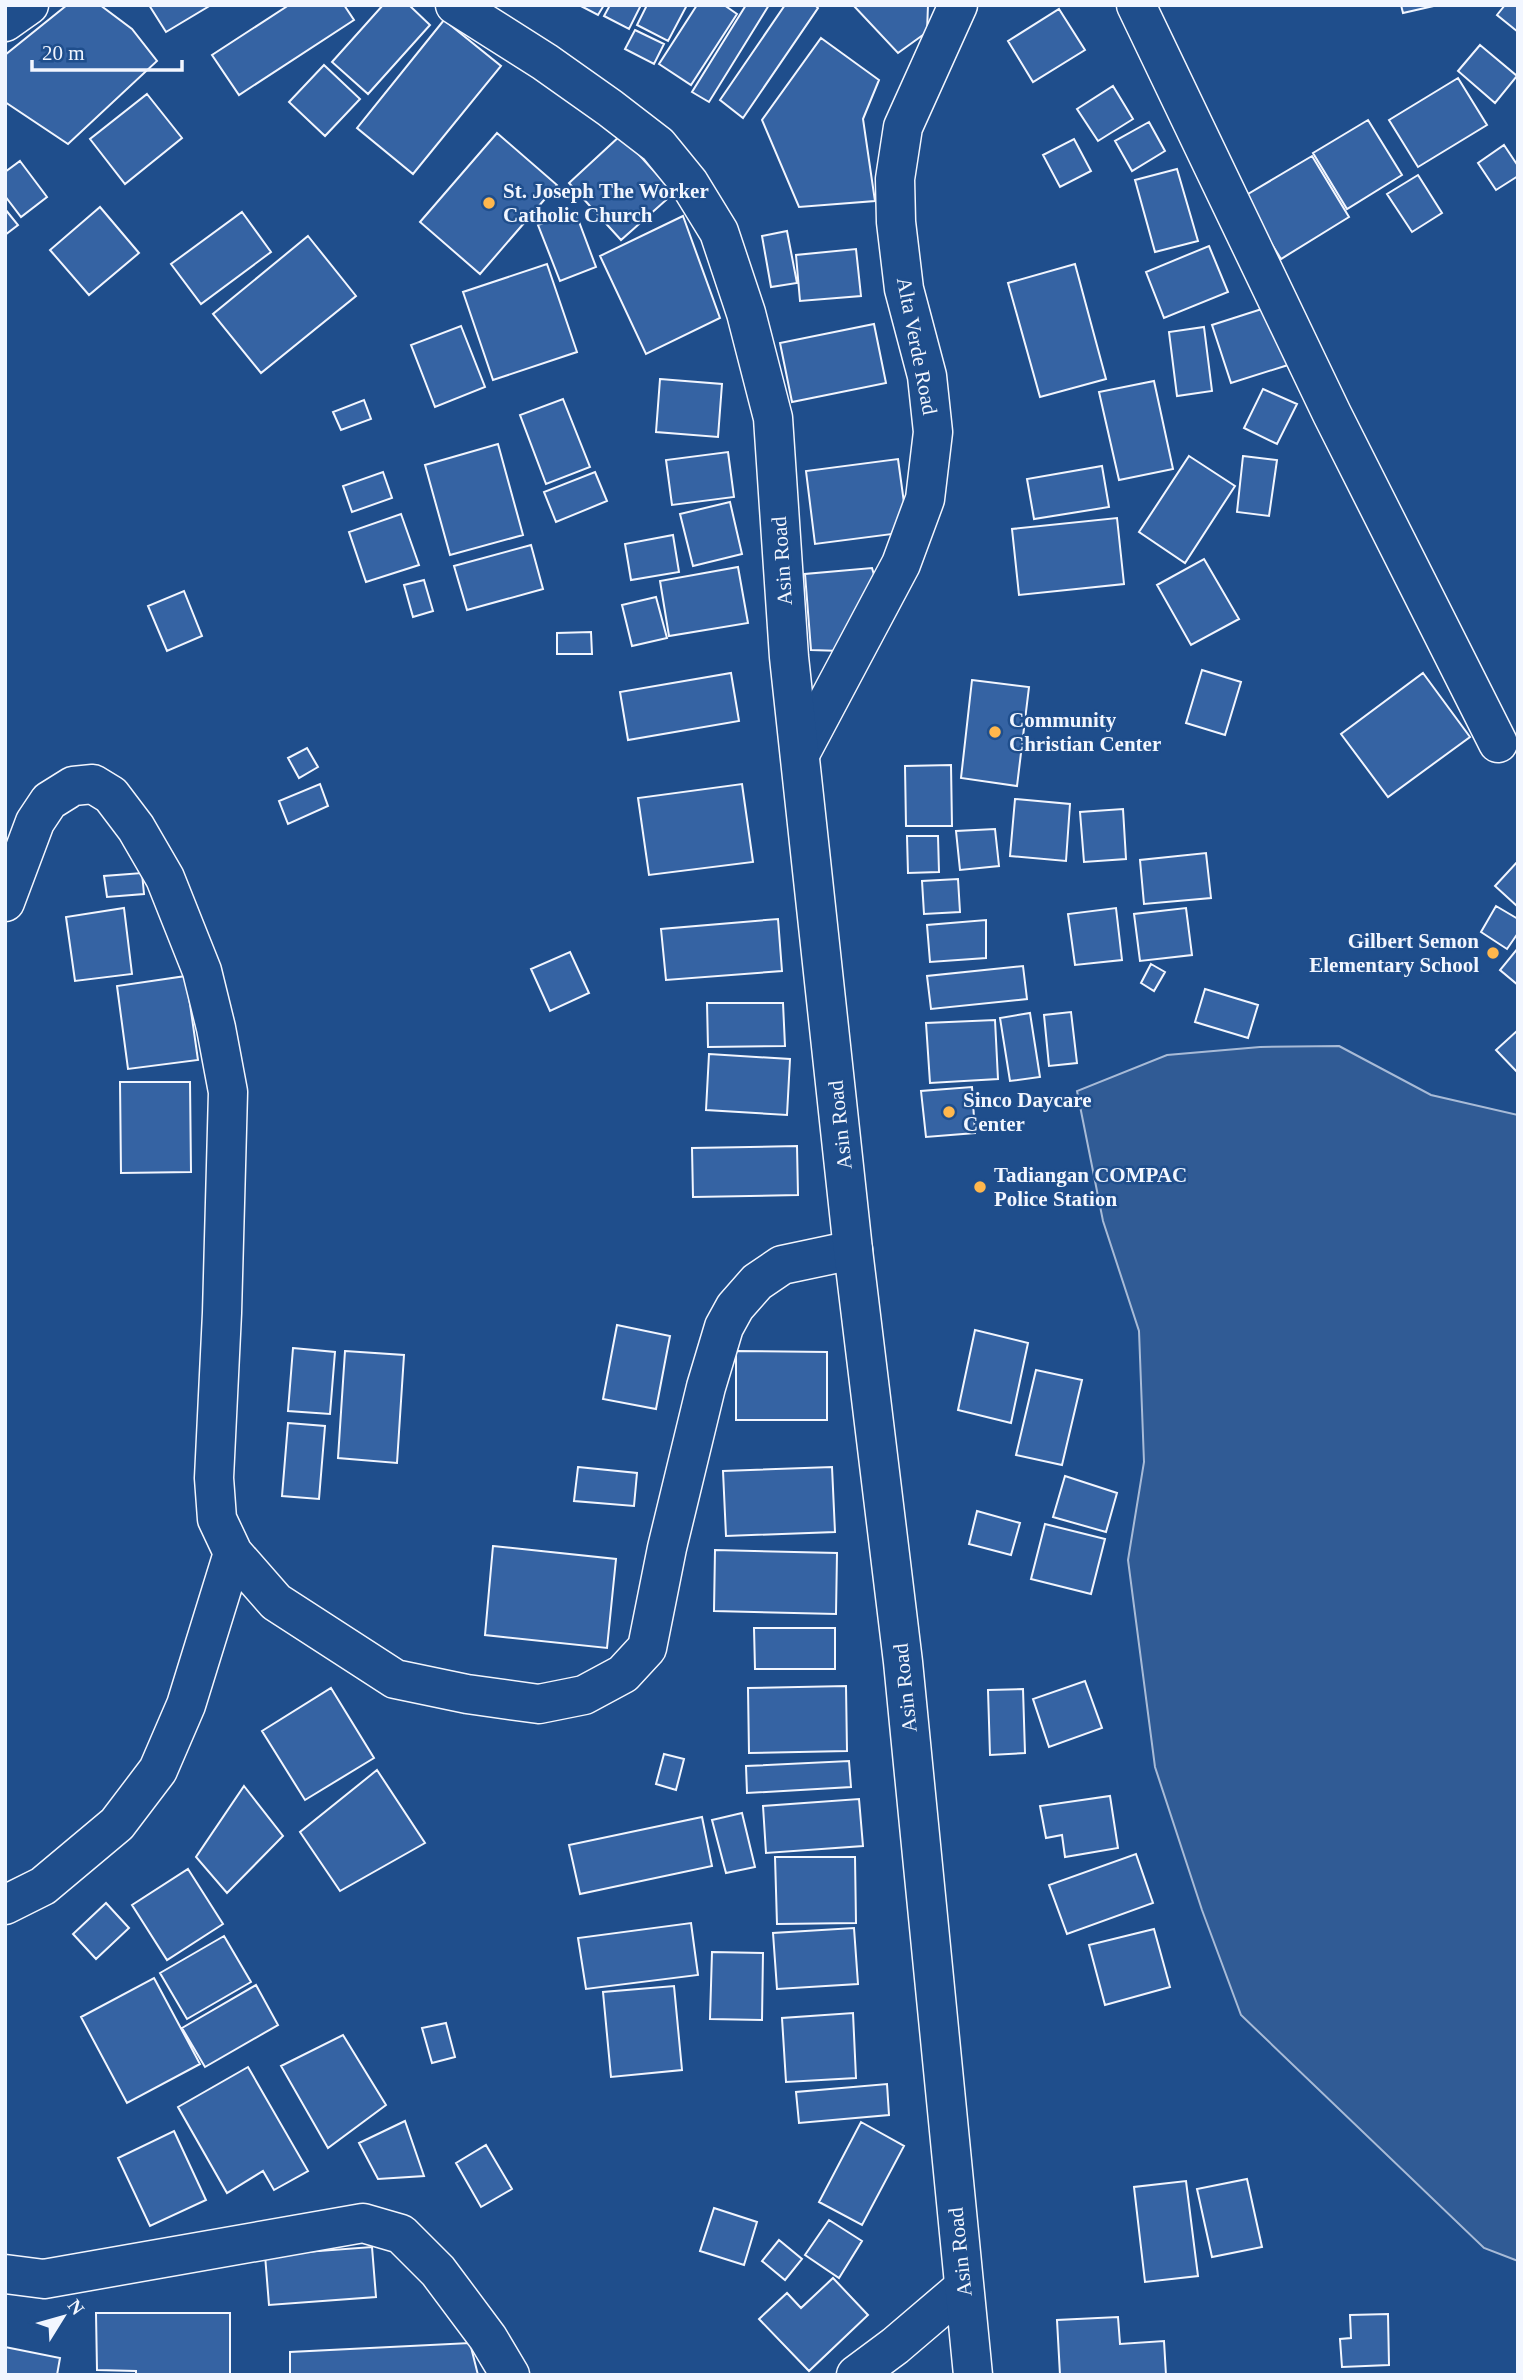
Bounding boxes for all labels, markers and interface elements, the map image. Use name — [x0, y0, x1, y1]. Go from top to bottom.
scale bar — [32, 28, 182, 72]
text: 20 m — [42, 41, 85, 65]
place label: St. Joseph The Worker Catholic Church — [503, 179, 709, 227]
marker: St. Joseph The Worker Catholic Church — [481, 195, 497, 211]
street label: Alta Verde Road — [892, 275, 942, 417]
street label: Asin Road — [767, 515, 797, 606]
place label: Community Christian Center — [1009, 708, 1161, 756]
marker: Community Christian Center — [987, 724, 1003, 740]
place label: Gilbert Semon Elementary School — [1309, 929, 1479, 977]
marker: Gilbert Semon Elementary School — [1485, 945, 1501, 961]
street label: Asin Road — [823, 1079, 857, 1171]
place label: Sinco Daycare Center — [963, 1088, 1092, 1136]
marker: Sinco Daycare Center — [941, 1104, 957, 1120]
place label: Tadiangan COMPAC Police Station — [994, 1163, 1187, 1211]
marker: Tadiangan COMPAC Police Station — [972, 1179, 988, 1195]
street label: Asin Road — [888, 1642, 922, 1734]
street label: Asin Road — [943, 2206, 977, 2298]
north arrow — [28, 2282, 98, 2352]
text: N — [64, 2295, 89, 2319]

